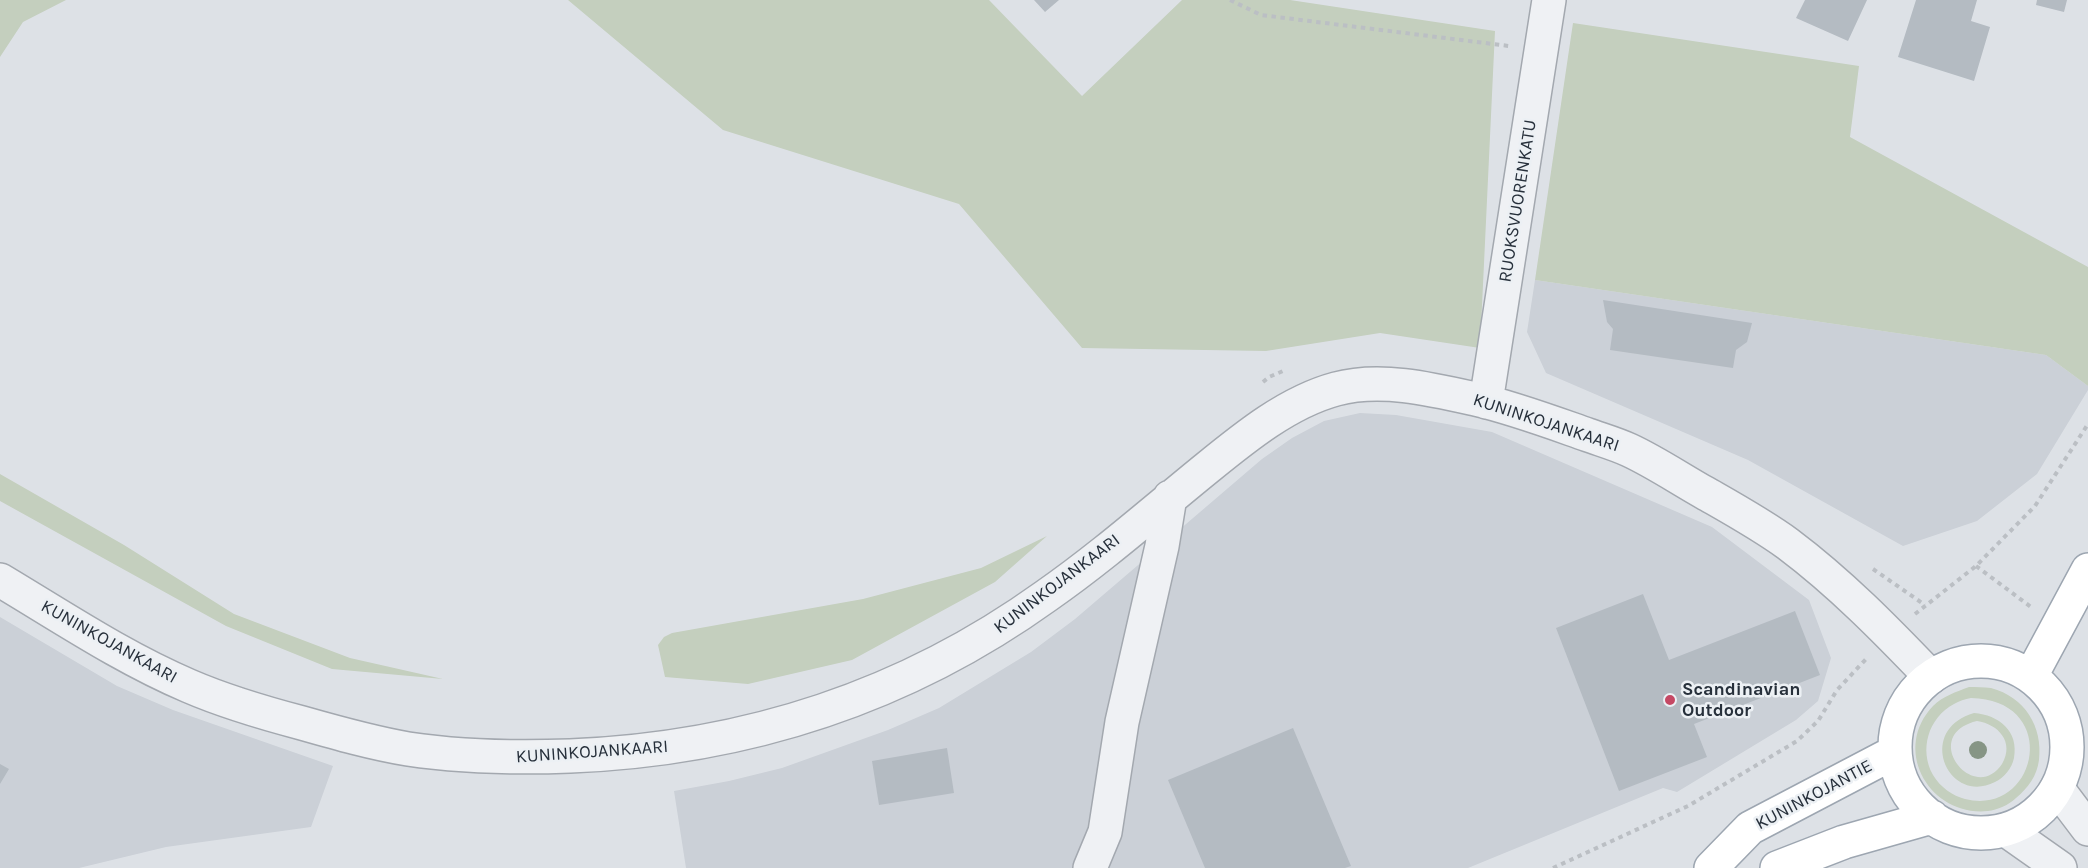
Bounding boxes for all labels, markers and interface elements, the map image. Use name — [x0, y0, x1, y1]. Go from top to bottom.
street label: RUOKSVUORENKATU — [1494, 118, 1542, 284]
street label: KUNINKOJANKAARI — [1470, 389, 1622, 457]
street label: KUNINKOJANKAARI — [990, 529, 1124, 639]
street label: KUNINKOJANKAARI — [37, 596, 181, 688]
place label: Scandinavian Outdoor — [1682, 679, 1800, 722]
marker: Scandinavian Outdoor — [1663, 693, 1677, 707]
street label: KUNINKOJANKAARI — [515, 736, 669, 768]
street label: KUNINKOJANTIE — [1752, 755, 1876, 835]

